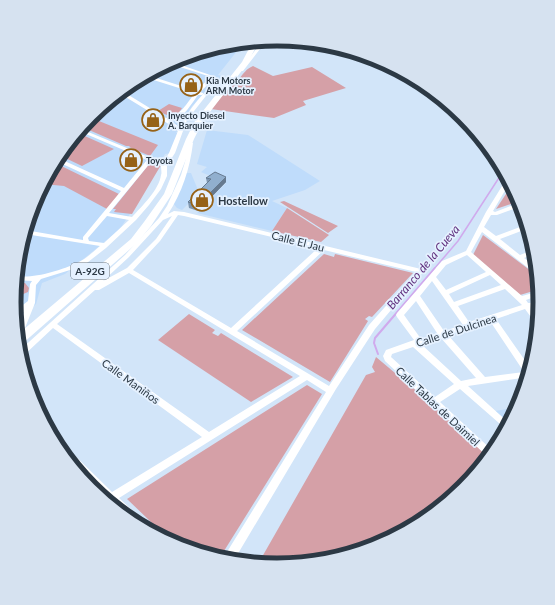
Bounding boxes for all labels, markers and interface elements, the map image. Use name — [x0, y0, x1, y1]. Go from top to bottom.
shop icon: Kia Motors ARM Motor — [178, 72, 204, 98]
place label: Kia Motors ARM Motor — [205, 75, 255, 96]
shop icon: Inyecto Diesel A. Barquier — [140, 107, 166, 133]
place label: Inyecto Diesel A. Barquier — [167, 110, 225, 131]
shop icon: Toyota — [118, 147, 144, 173]
place label: Toyota — [146, 155, 173, 166]
shop icon: Hostellow — [189, 187, 215, 213]
place label: Hostellow — [218, 194, 268, 207]
water label: Barranco de la Cueva — [383, 222, 463, 312]
street label: Calle El Jau — [270, 228, 326, 254]
road number: A-92G — [71, 263, 109, 279]
street label: Calle de Dulcinea — [414, 311, 498, 349]
street label: Calle Maniños — [100, 356, 163, 406]
street label: Calle Tablas de Daimiel — [393, 364, 483, 448]

